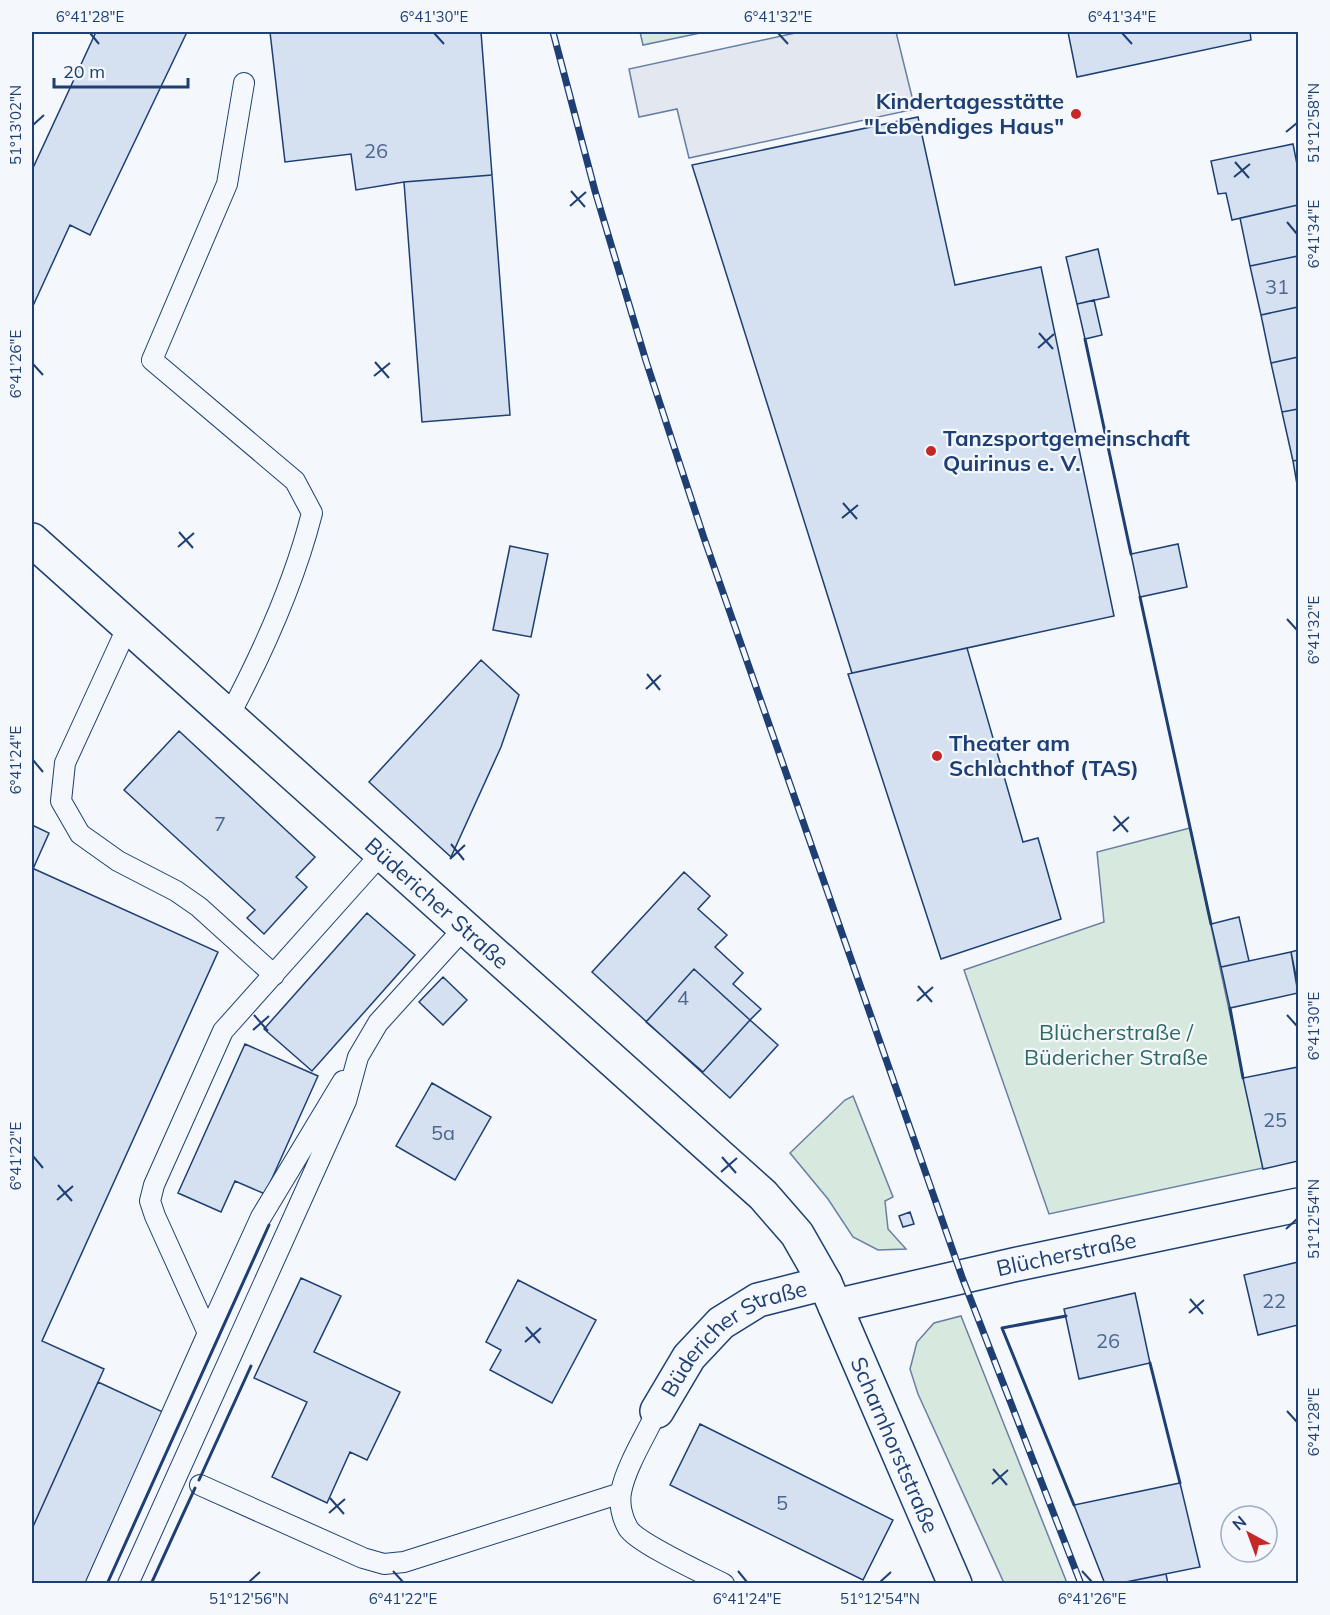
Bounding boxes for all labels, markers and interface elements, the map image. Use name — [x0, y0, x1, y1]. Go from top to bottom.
text: 6°41'28"E — [56, 7, 124, 26]
text: 6°41'30"E — [400, 7, 468, 26]
text: 6°41'32"E — [744, 7, 812, 26]
text: 6°41'34"E — [1088, 7, 1156, 26]
scale bar — [54, 51, 188, 89]
text: 20 m — [63, 60, 105, 83]
text: 51°12'58"N — [1304, 83, 1323, 163]
text: 51°13'02"N — [6, 85, 25, 165]
place label: Kindertagesstätte "Lebendiges Haus" — [864, 87, 1064, 140]
marker: Kindertagesstätte "Lebendiges Haus" — [1069, 107, 1083, 121]
house number: 26 — [364, 138, 388, 163]
text: 6°41'34"E — [1304, 200, 1323, 268]
house number: 31 — [1265, 274, 1289, 299]
text: 6°41'26"E — [6, 330, 25, 398]
place label: Tanzsportgemeinschaft Quirinus e. V. — [943, 424, 1190, 477]
marker: Tanzsportgemeinschaft Quirinus e. V. — [924, 444, 938, 458]
text: 6°41'32"E — [1304, 596, 1323, 664]
text: 6°41'24"E — [6, 726, 25, 794]
place label: Theater am Schlachthof (TAS) — [949, 729, 1139, 782]
marker: Theater am Schlachthof (TAS) — [930, 749, 944, 763]
house number: 7 — [214, 811, 226, 836]
street label: Büdericher Straße — [359, 831, 515, 975]
house number: 4 — [677, 985, 689, 1010]
text: 6°41'30"E — [1304, 992, 1323, 1060]
park label: Blücherstraße / Büdericher Straße — [1024, 1018, 1208, 1071]
house number: 25 — [1263, 1107, 1287, 1132]
house number: 5a — [431, 1120, 455, 1145]
text: 6°41'22"E — [6, 1122, 25, 1190]
text: 51°12'54"N — [1304, 1179, 1323, 1259]
street label: Blücherstraße — [994, 1225, 1139, 1282]
street label: Büdericher Straße — [655, 1274, 810, 1402]
house number: 22 — [1262, 1288, 1286, 1313]
house number: 26 — [1096, 1328, 1120, 1353]
street label: Scharnhorststraße — [845, 1353, 945, 1537]
text: 6°41'28"E — [1304, 1388, 1323, 1456]
house number: 5 — [776, 1490, 788, 1515]
north arrow — [1219, 1504, 1279, 1564]
text: N — [1228, 1511, 1250, 1534]
text: 51°12'56"N — [209, 1589, 289, 1608]
text: 6°41'22"E — [369, 1589, 437, 1608]
text: 6°41'24"E — [713, 1589, 781, 1608]
text: 51°12'54"N — [840, 1589, 920, 1608]
text: 6°41'26"E — [1058, 1589, 1126, 1608]

